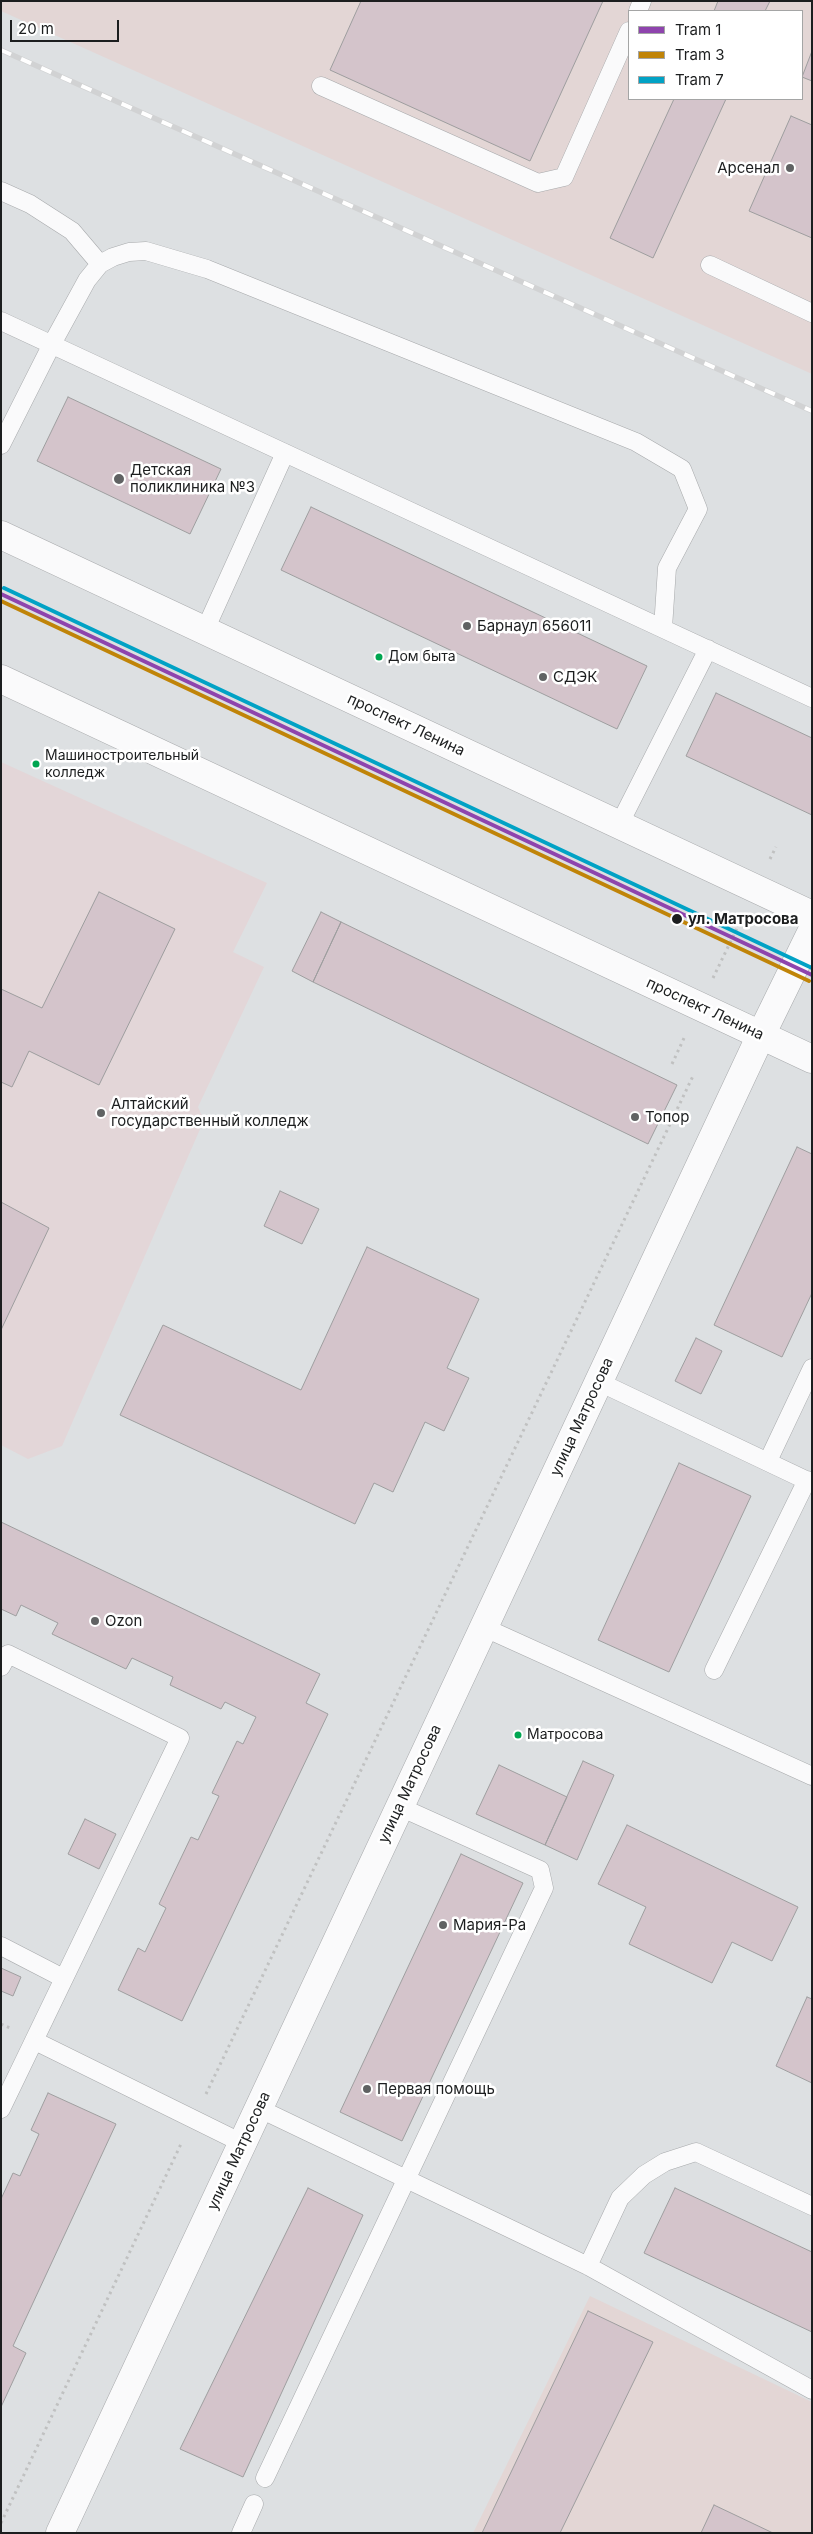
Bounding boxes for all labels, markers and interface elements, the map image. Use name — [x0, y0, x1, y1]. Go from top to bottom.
scale bar — [12, 10, 121, 42]
legend — [628, 10, 803, 100]
text: 20 m — [18, 19, 54, 38]
text: Tram 1 — [675, 20, 721, 39]
text: Tram 3 — [675, 45, 725, 64]
text: Tram 7 — [675, 70, 724, 89]
place label: Арсенал — [717, 159, 780, 177]
marker: Арсенал — [784, 162, 796, 174]
place label: Детская поликлиника №3 — [130, 461, 255, 496]
marker: Детская поликлиника №3 — [112, 472, 126, 486]
place label: Барнаул 656011 — [477, 617, 591, 635]
marker: Барнаул 656011 — [461, 620, 473, 632]
place label: Дом быта — [388, 649, 456, 665]
marker: Дом быта — [374, 652, 384, 662]
place label: СДЭК — [553, 668, 597, 686]
marker: СДЭК — [537, 671, 549, 683]
street label: проспект Ленина — [344, 690, 468, 760]
place label: Машиностроительный колледж — [45, 748, 199, 780]
marker: Машиностроительный колледж — [31, 759, 41, 769]
place label: ул. Матросова — [688, 910, 798, 928]
marker: ул. Матросова — [670, 912, 684, 926]
street label: проспект Ленина — [643, 974, 767, 1044]
place label: Алтайский государственный колледж — [111, 1095, 309, 1130]
marker: Алтайский государственный колледж — [95, 1107, 107, 1119]
place label: Топор — [645, 1108, 690, 1126]
marker: Топор — [629, 1111, 641, 1123]
street label: улица Матросова — [547, 1355, 617, 1479]
place label: Ozon — [105, 1612, 142, 1630]
marker: Ozon — [89, 1615, 101, 1627]
street label: улица Матросова — [375, 1722, 445, 1846]
place label: Матросова — [527, 1727, 603, 1743]
marker: Матросова — [513, 1730, 523, 1740]
place label: Мария-Ра — [453, 1916, 526, 1934]
marker: Мария-Ра — [437, 1919, 449, 1931]
place label: Первая помощь — [377, 2080, 495, 2098]
marker: Первая помощь — [361, 2083, 373, 2095]
street label: улица Матросова — [204, 2089, 274, 2213]

